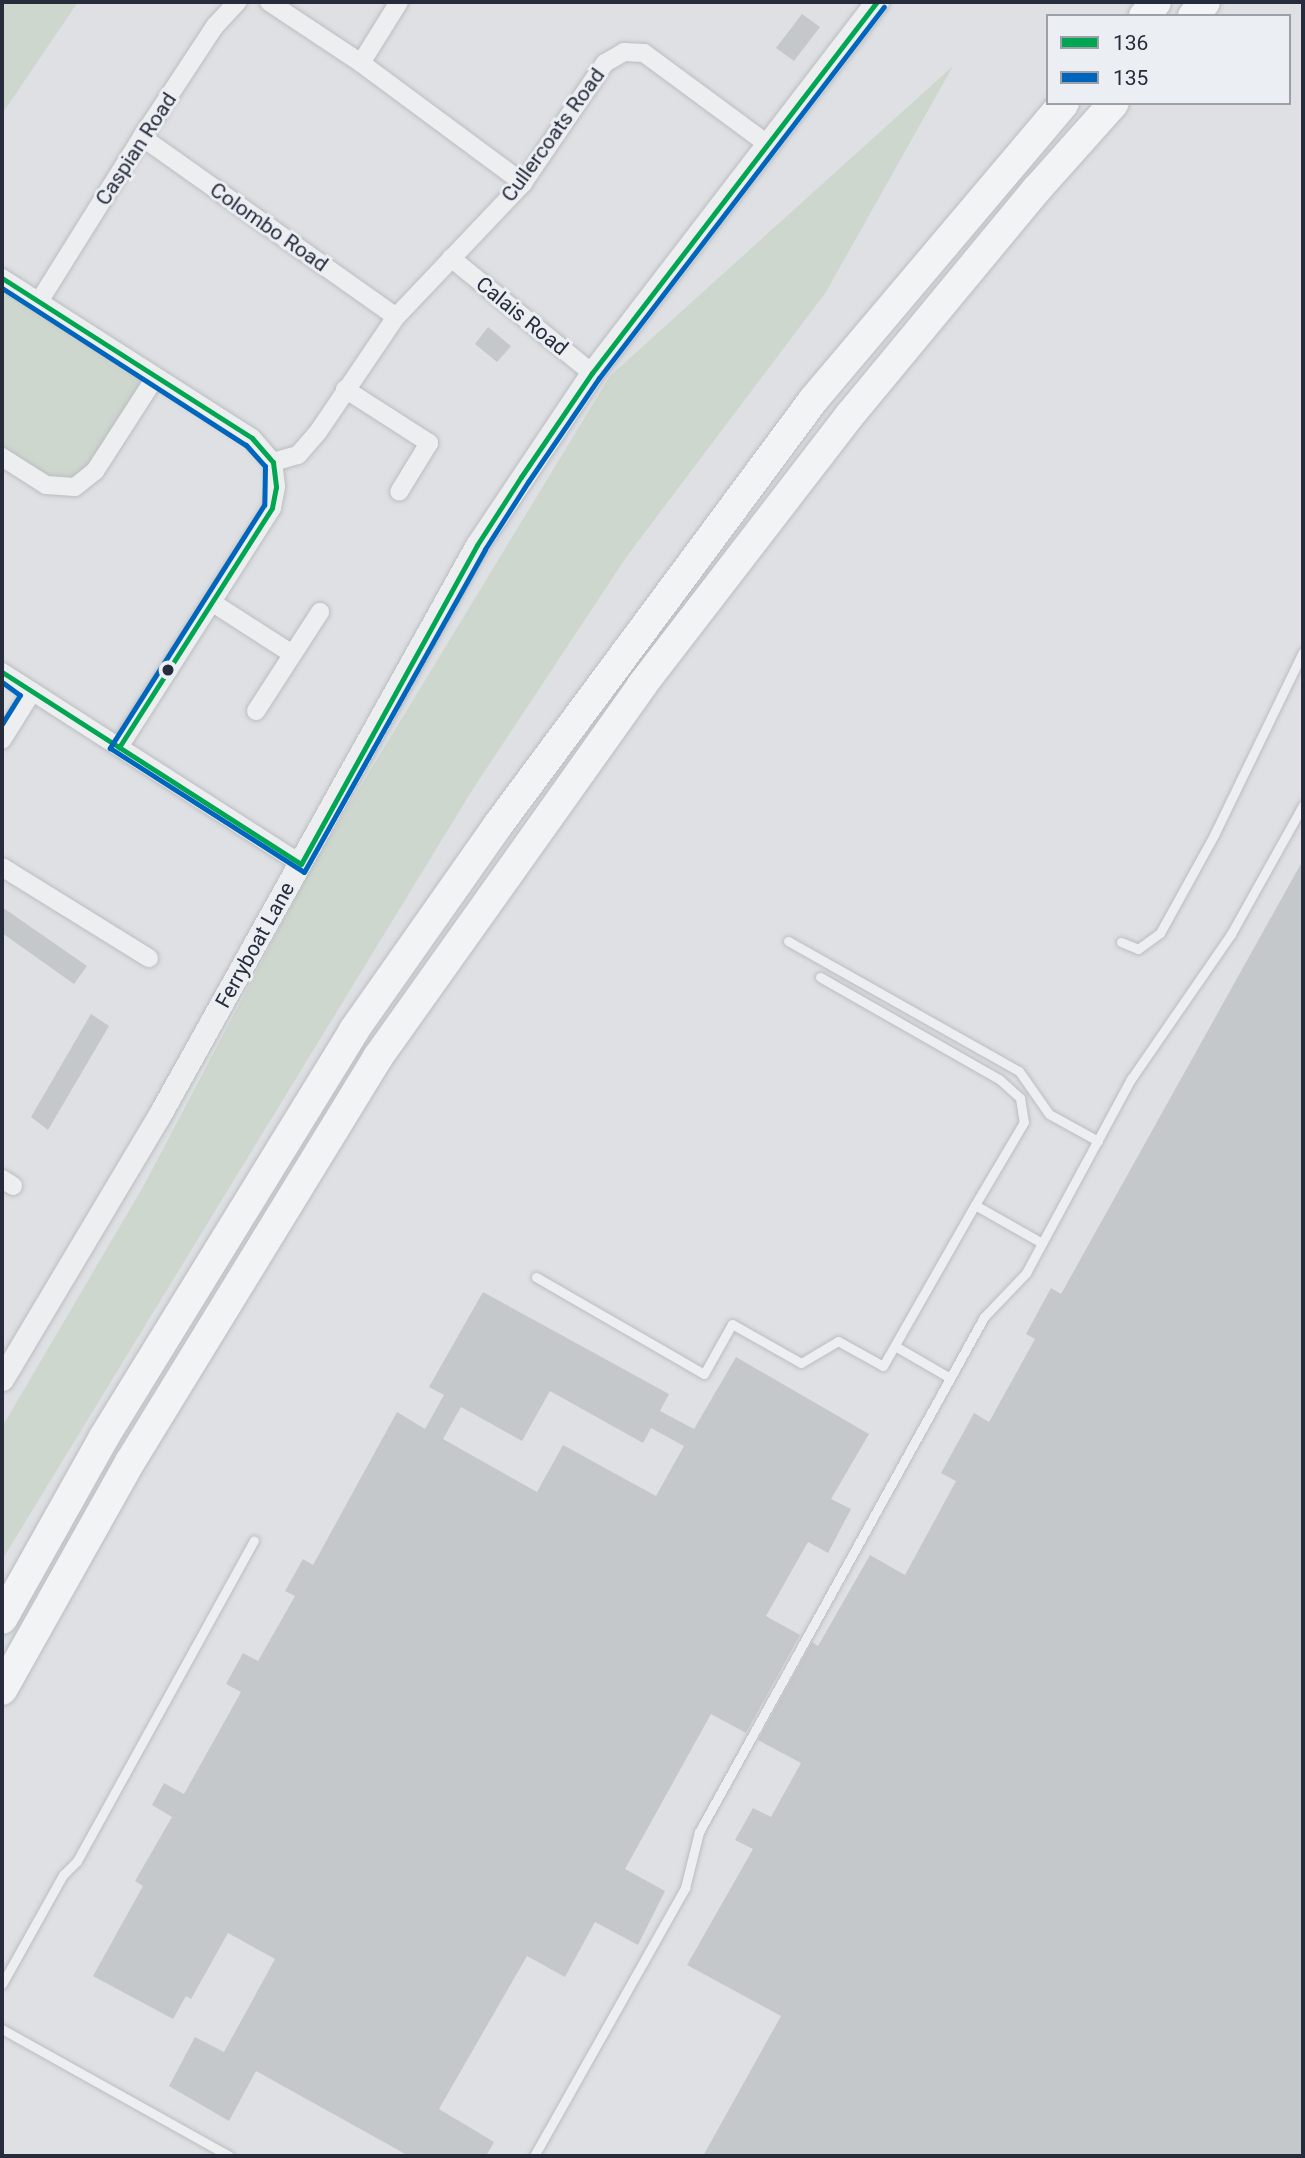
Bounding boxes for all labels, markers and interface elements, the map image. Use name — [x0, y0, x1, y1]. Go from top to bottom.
legend — [1046, 14, 1291, 105]
text: 136 — [1113, 31, 1148, 55]
street label: Cullercoats Road — [496, 63, 610, 207]
text: 135 — [1113, 66, 1148, 90]
street label: Caspian Road — [90, 88, 182, 210]
street label: Colombo Road — [205, 177, 333, 277]
street label: Calais Road — [471, 271, 573, 361]
unlabelled marker — [161, 663, 175, 677]
street label: Ferryboat Lane — [210, 878, 300, 1012]

